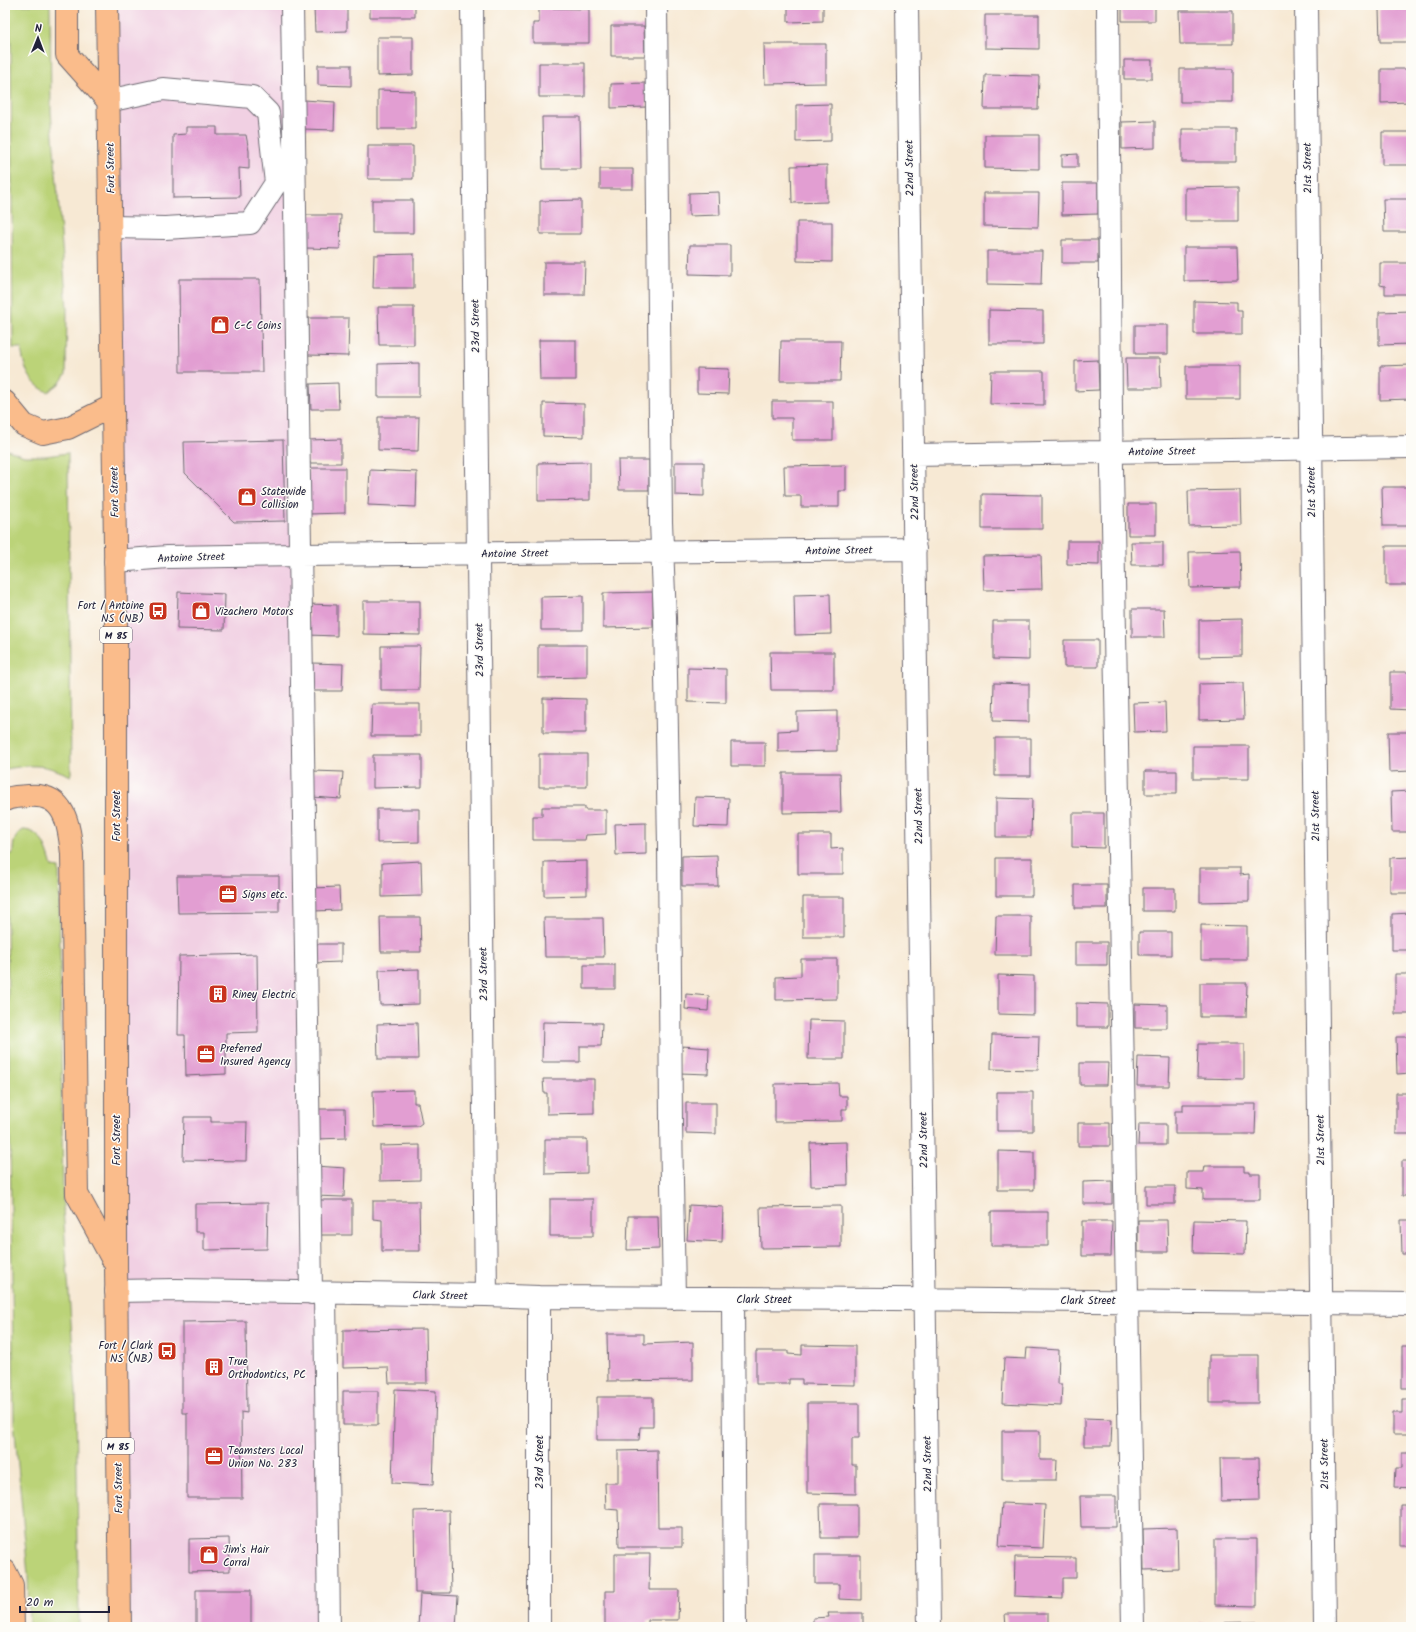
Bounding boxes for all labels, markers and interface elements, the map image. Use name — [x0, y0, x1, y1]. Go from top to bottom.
north arrow — [18, 18, 58, 58]
text: N — [35, 20, 42, 38]
street label: 22nd Street — [900, 139, 919, 196]
street label: Fort Street — [102, 142, 120, 194]
street label: 21st Street — [1299, 142, 1317, 194]
street label: 23rd Street — [467, 298, 485, 353]
shop icon: C-C Coins — [209, 314, 231, 336]
place label: C-C Coins — [234, 317, 282, 335]
street label: Antoine Street — [1128, 442, 1197, 462]
street label: 22nd Street — [905, 463, 924, 520]
street label: Fort Street — [106, 466, 124, 518]
street label: 21st Street — [1303, 466, 1321, 518]
place label: Statewide Collision — [261, 483, 306, 514]
shop icon: Statewide Collision — [236, 486, 258, 508]
street label: Antoine Street — [805, 541, 874, 561]
street label: Antoine Street — [481, 544, 550, 564]
street label: Antoine Street — [157, 548, 226, 568]
place label: Fort / Antoine NS (NB) — [77, 597, 144, 628]
bus stop icon: Fort / Antoine NS (NB) — [147, 600, 169, 622]
shop icon: Vizachero Motors — [190, 600, 212, 622]
place label: Vizachero Motors — [215, 603, 294, 621]
street label: 23rd Street — [471, 622, 489, 677]
road number: M 85 — [100, 627, 132, 643]
street label: 22nd Street — [909, 787, 928, 844]
street label: Fort Street — [108, 790, 126, 841]
street label: 21st Street — [1307, 790, 1325, 842]
office icon: Signs etc. — [217, 883, 239, 905]
place label: Signs etc. — [242, 886, 287, 904]
street label: 23rd Street — [475, 946, 493, 1001]
building icon: Riney Electric — [207, 983, 229, 1005]
place label: Riney Electric — [232, 986, 296, 1004]
place label: Preferred Insured Agency — [220, 1040, 291, 1071]
office icon: Preferred Insured Agency — [195, 1043, 217, 1065]
street label: 22nd Street — [914, 1111, 933, 1168]
street label: Fort Street — [108, 1114, 126, 1165]
street label: 21st Street — [1312, 1114, 1330, 1166]
street label: Clark Street — [412, 1287, 469, 1305]
street label: Clark Street — [736, 1291, 793, 1309]
street label: Clark Street — [1060, 1292, 1117, 1310]
place label: Fort / Clark NS (NB) — [98, 1337, 154, 1368]
bus stop icon: Fort / Clark NS (NB) — [156, 1340, 178, 1362]
place label: True Orthodontics, PC — [228, 1353, 306, 1384]
building icon: True Orthodontics, PC — [203, 1356, 225, 1378]
street label: 23rd Street — [531, 1434, 549, 1489]
street label: 22nd Street — [918, 1435, 937, 1492]
road number: M 85 — [102, 1438, 134, 1454]
street label: 21st Street — [1316, 1438, 1334, 1490]
place label: Teamsters Local Union No. 283 — [228, 1442, 303, 1473]
office icon: Teamsters Local Union No. 283 — [203, 1445, 225, 1467]
street label: Fort Street — [110, 1462, 128, 1514]
place label: Jim's Hair Corral — [223, 1541, 270, 1572]
shop icon: Jim's Hair Corral — [198, 1544, 220, 1566]
scale bar — [20, 1588, 109, 1614]
text: 20 m — [26, 1593, 54, 1612]

